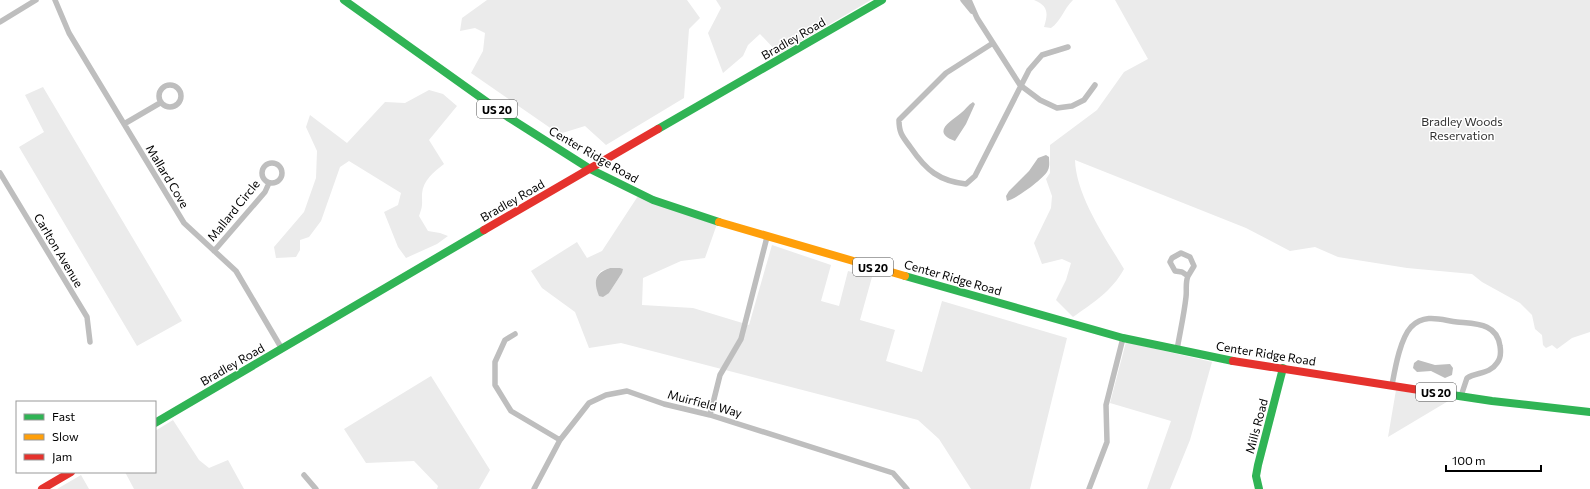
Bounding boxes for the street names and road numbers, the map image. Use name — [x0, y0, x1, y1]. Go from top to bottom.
street label: Bradley Road — [759, 14, 827, 62]
road number: US 20 — [477, 100, 517, 118]
street label: Center Ridge Road — [547, 123, 641, 185]
street label: Mallard Cove — [144, 142, 192, 210]
street label: Mallard Circle — [204, 176, 262, 244]
street label: Bradley Road — [478, 176, 546, 224]
street label: Carlton Avenue — [31, 211, 87, 289]
street label: Center Ridge Road — [903, 256, 1003, 298]
road number: US 20 — [853, 258, 893, 276]
street label: Center Ridge Road — [1215, 338, 1317, 368]
street label: Bradley Road — [198, 340, 266, 388]
road number: US 20 — [1416, 383, 1456, 401]
street label: Muirfield Way — [666, 386, 744, 420]
street label: Mills Road — [1242, 397, 1270, 455]

